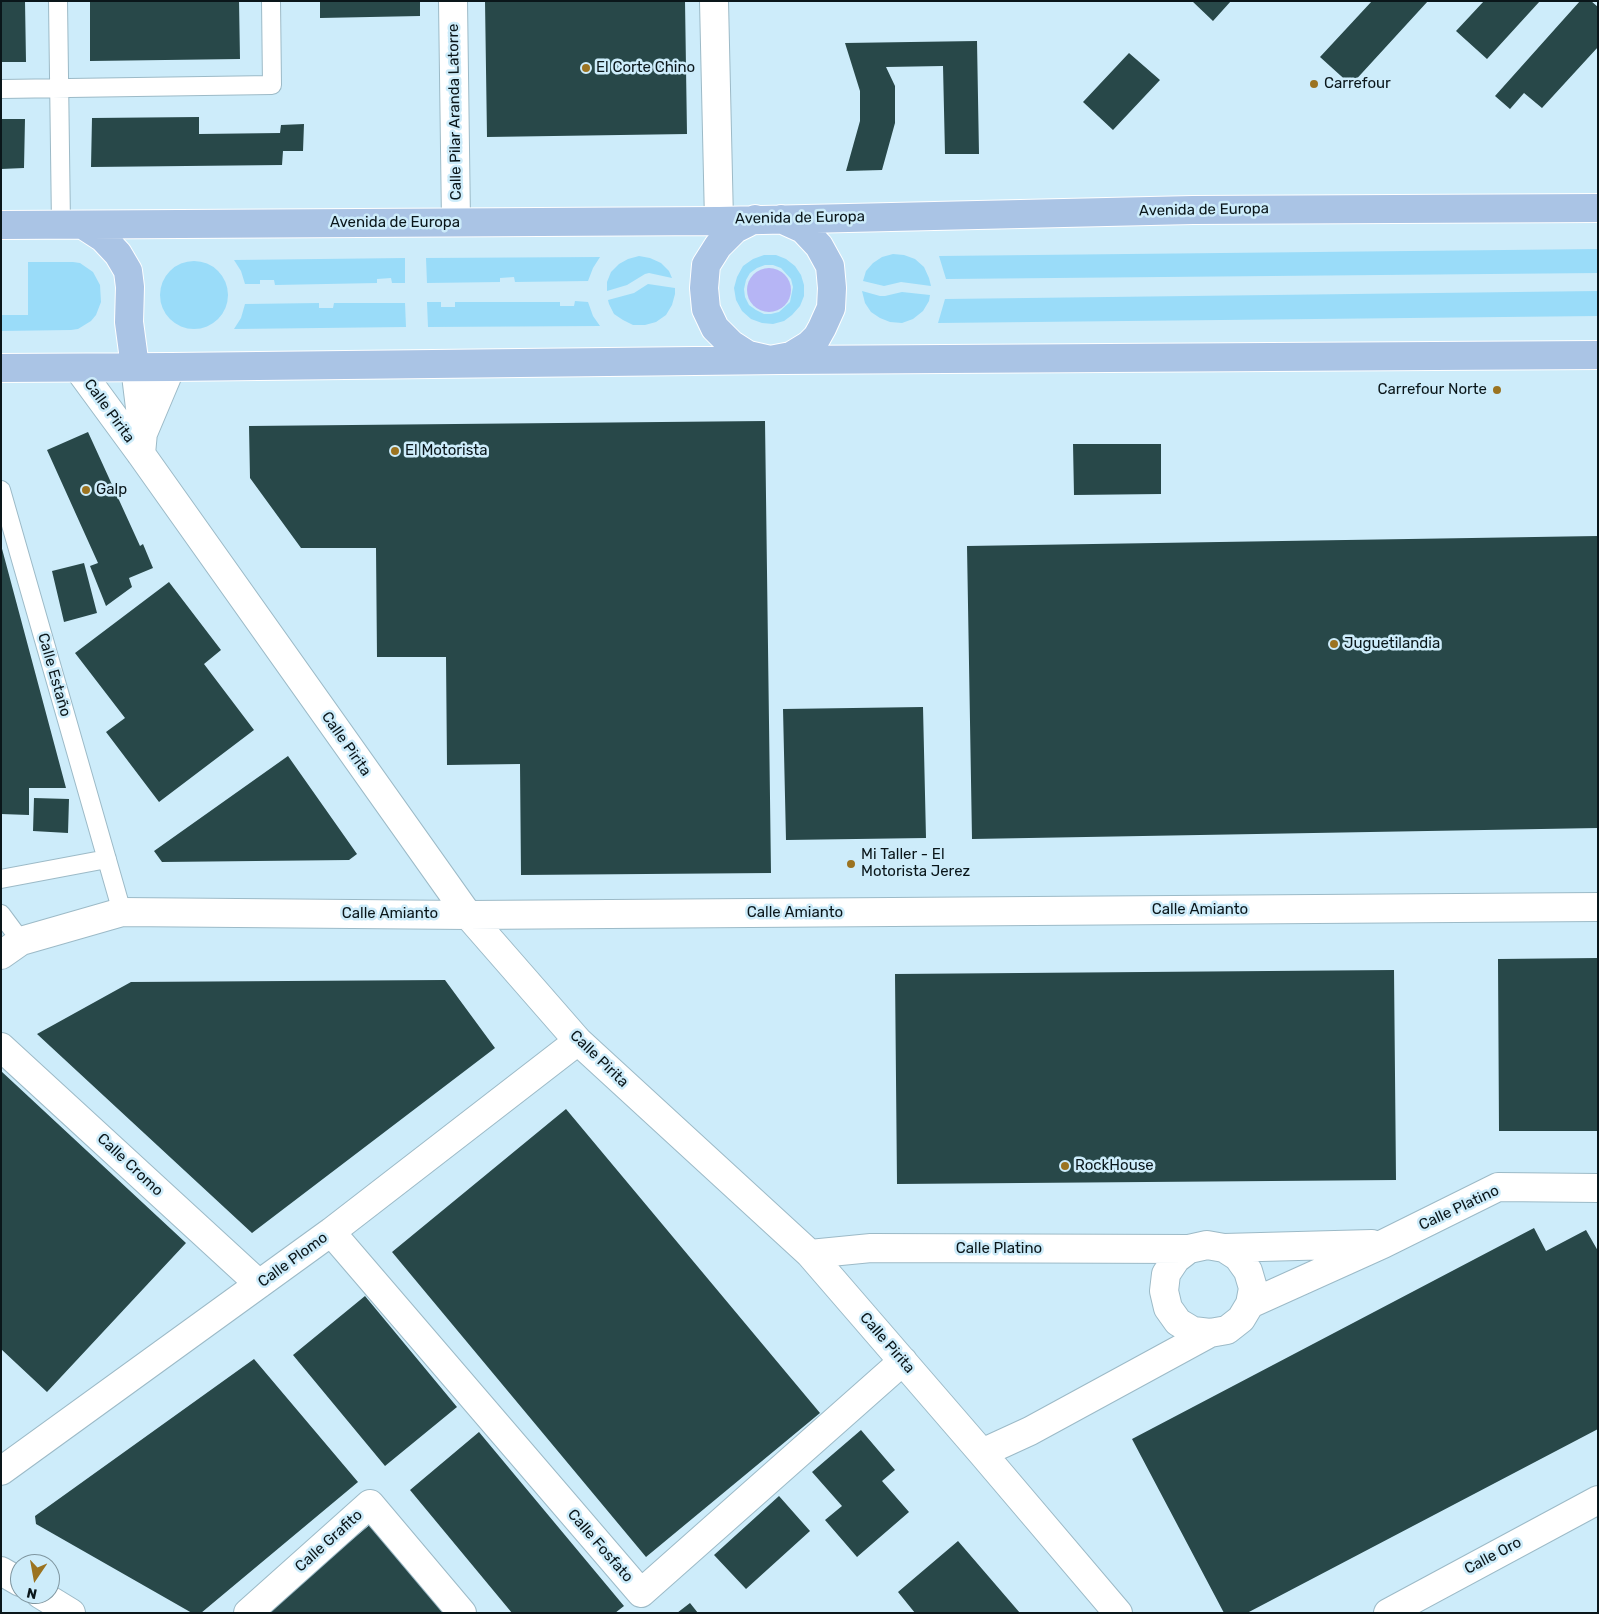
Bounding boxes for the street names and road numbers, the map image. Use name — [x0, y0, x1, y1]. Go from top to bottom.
street label: Calle Pilar Aranda Latorre — [444, 23, 466, 201]
street label: Avenida de Europa — [1139, 200, 1269, 220]
street label: Avenida de Europa — [735, 208, 865, 228]
street label: Avenida de Europa — [330, 214, 460, 232]
street label: Calle Pirita — [80, 376, 138, 446]
street label: Calle Estaño — [33, 631, 75, 719]
street label: Calle Pirita — [317, 708, 375, 780]
street label: Calle Amianto — [1152, 901, 1248, 919]
street label: Calle Amianto — [747, 904, 843, 922]
street label: Calle Amianto — [342, 905, 438, 923]
street label: Calle Pirita — [566, 1027, 632, 1091]
street label: Calle Cromo — [93, 1130, 167, 1200]
street label: Calle Platino — [1416, 1182, 1502, 1234]
street label: Calle Plomo — [255, 1229, 331, 1291]
street label: Calle Platino — [956, 1240, 1042, 1258]
street label: Calle Pirita — [856, 1309, 918, 1377]
street label: Calle Grafito — [292, 1506, 366, 1576]
street label: Calle Fosfato — [563, 1506, 637, 1586]
street label: Calle Oro — [1461, 1534, 1525, 1578]

